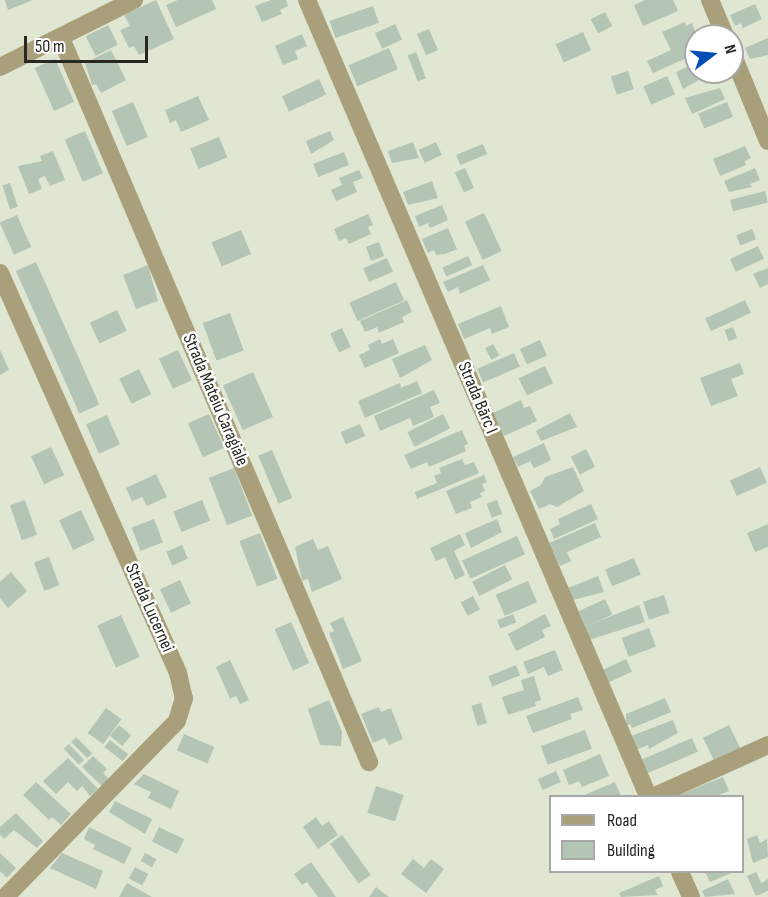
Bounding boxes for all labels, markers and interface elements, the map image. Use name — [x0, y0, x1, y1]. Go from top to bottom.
scale bar — [27, 24, 152, 62]
north arrow — [684, 24, 744, 84]
text: 50 m — [35, 36, 65, 57]
text: N — [720, 43, 740, 56]
street label: Strada Mateiu Caragiale — [177, 331, 253, 469]
street label: Strada Bărc I — [452, 359, 502, 437]
street label: Strada Lucernei — [120, 561, 178, 655]
legend — [549, 795, 744, 873]
text: Road — [607, 810, 637, 831]
text: Building — [607, 840, 655, 861]

